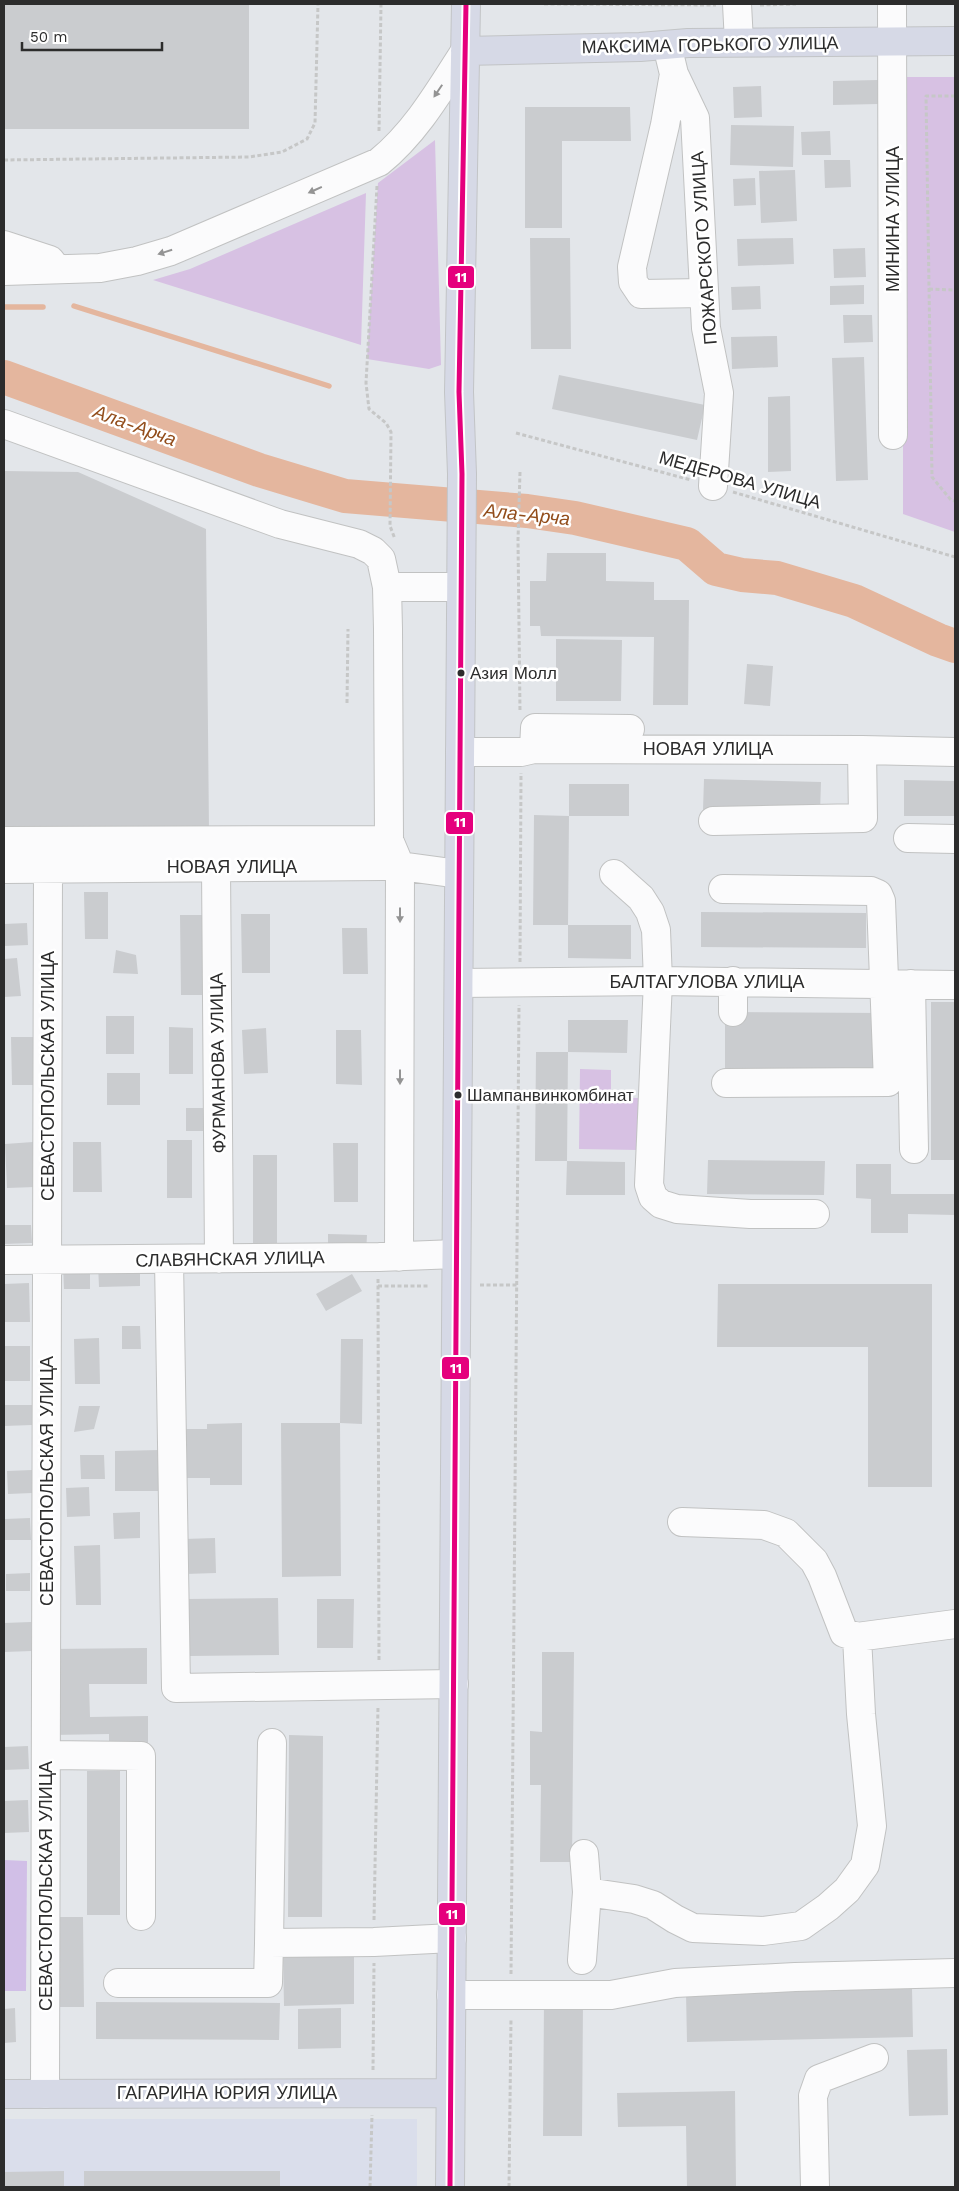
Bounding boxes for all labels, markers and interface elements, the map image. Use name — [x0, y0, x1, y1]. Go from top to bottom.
scale bar — [22, 20, 162, 52]
text: 50 m — [30, 28, 67, 46]
street label: МАКСИМА ГОРЬКОГО УЛИЦА — [581, 32, 839, 57]
one-way arrow — [434, 85, 443, 98]
street label: МИНИНА УЛИЦА — [882, 146, 903, 292]
street label: ПОЖАРСКОГО УЛИЦА — [686, 151, 721, 346]
one-way arrow — [308, 186, 322, 194]
one-way arrow — [157, 249, 172, 257]
line badge: 11 — [447, 265, 475, 289]
text: 11 — [455, 269, 467, 285]
water label: Ала-Арча — [89, 400, 179, 451]
street label: МЕДЕРОВА УЛИЦА — [657, 446, 823, 513]
water label: Ала-Арча — [482, 498, 571, 530]
place label: Азия Молл — [470, 663, 557, 683]
marker: Азия Молл — [456, 668, 466, 678]
street label: НОВАЯ УЛИЦА — [643, 738, 773, 759]
line badge: 11 — [445, 811, 474, 835]
text: 11 — [454, 814, 466, 830]
street label: НОВАЯ УЛИЦА — [167, 856, 297, 877]
one-way arrow — [396, 907, 404, 923]
street label: СЕВАСТОПОЛЬСКАЯ УЛИЦА — [37, 951, 58, 1201]
street label: БАЛТАГУЛОВА УЛИЦА — [610, 971, 804, 992]
street label: ФУРМАНОВА УЛИЦА — [205, 973, 230, 1153]
one-way arrow — [396, 1070, 404, 1086]
place label: Шампанвинкомбинат — [467, 1085, 634, 1105]
marker: Шампанвинкомбинат — [453, 1090, 463, 1100]
street label: СЛАВЯНСКАЯ УЛИЦА — [135, 1246, 325, 1271]
street label: СЕВАСТОПОЛЬСКАЯ УЛИЦА — [36, 1356, 57, 1606]
line badge: 11 — [441, 1356, 470, 1380]
text: 11 — [450, 1360, 462, 1376]
street label: СЕВАСТОПОЛЬСКАЯ УЛИЦА — [35, 1761, 56, 2011]
line badge: 11 — [438, 1902, 466, 1926]
text: 11 — [446, 1906, 458, 1922]
street label: ГАГАРИНА ЮРИЯ УЛИЦА — [117, 2082, 337, 2103]

